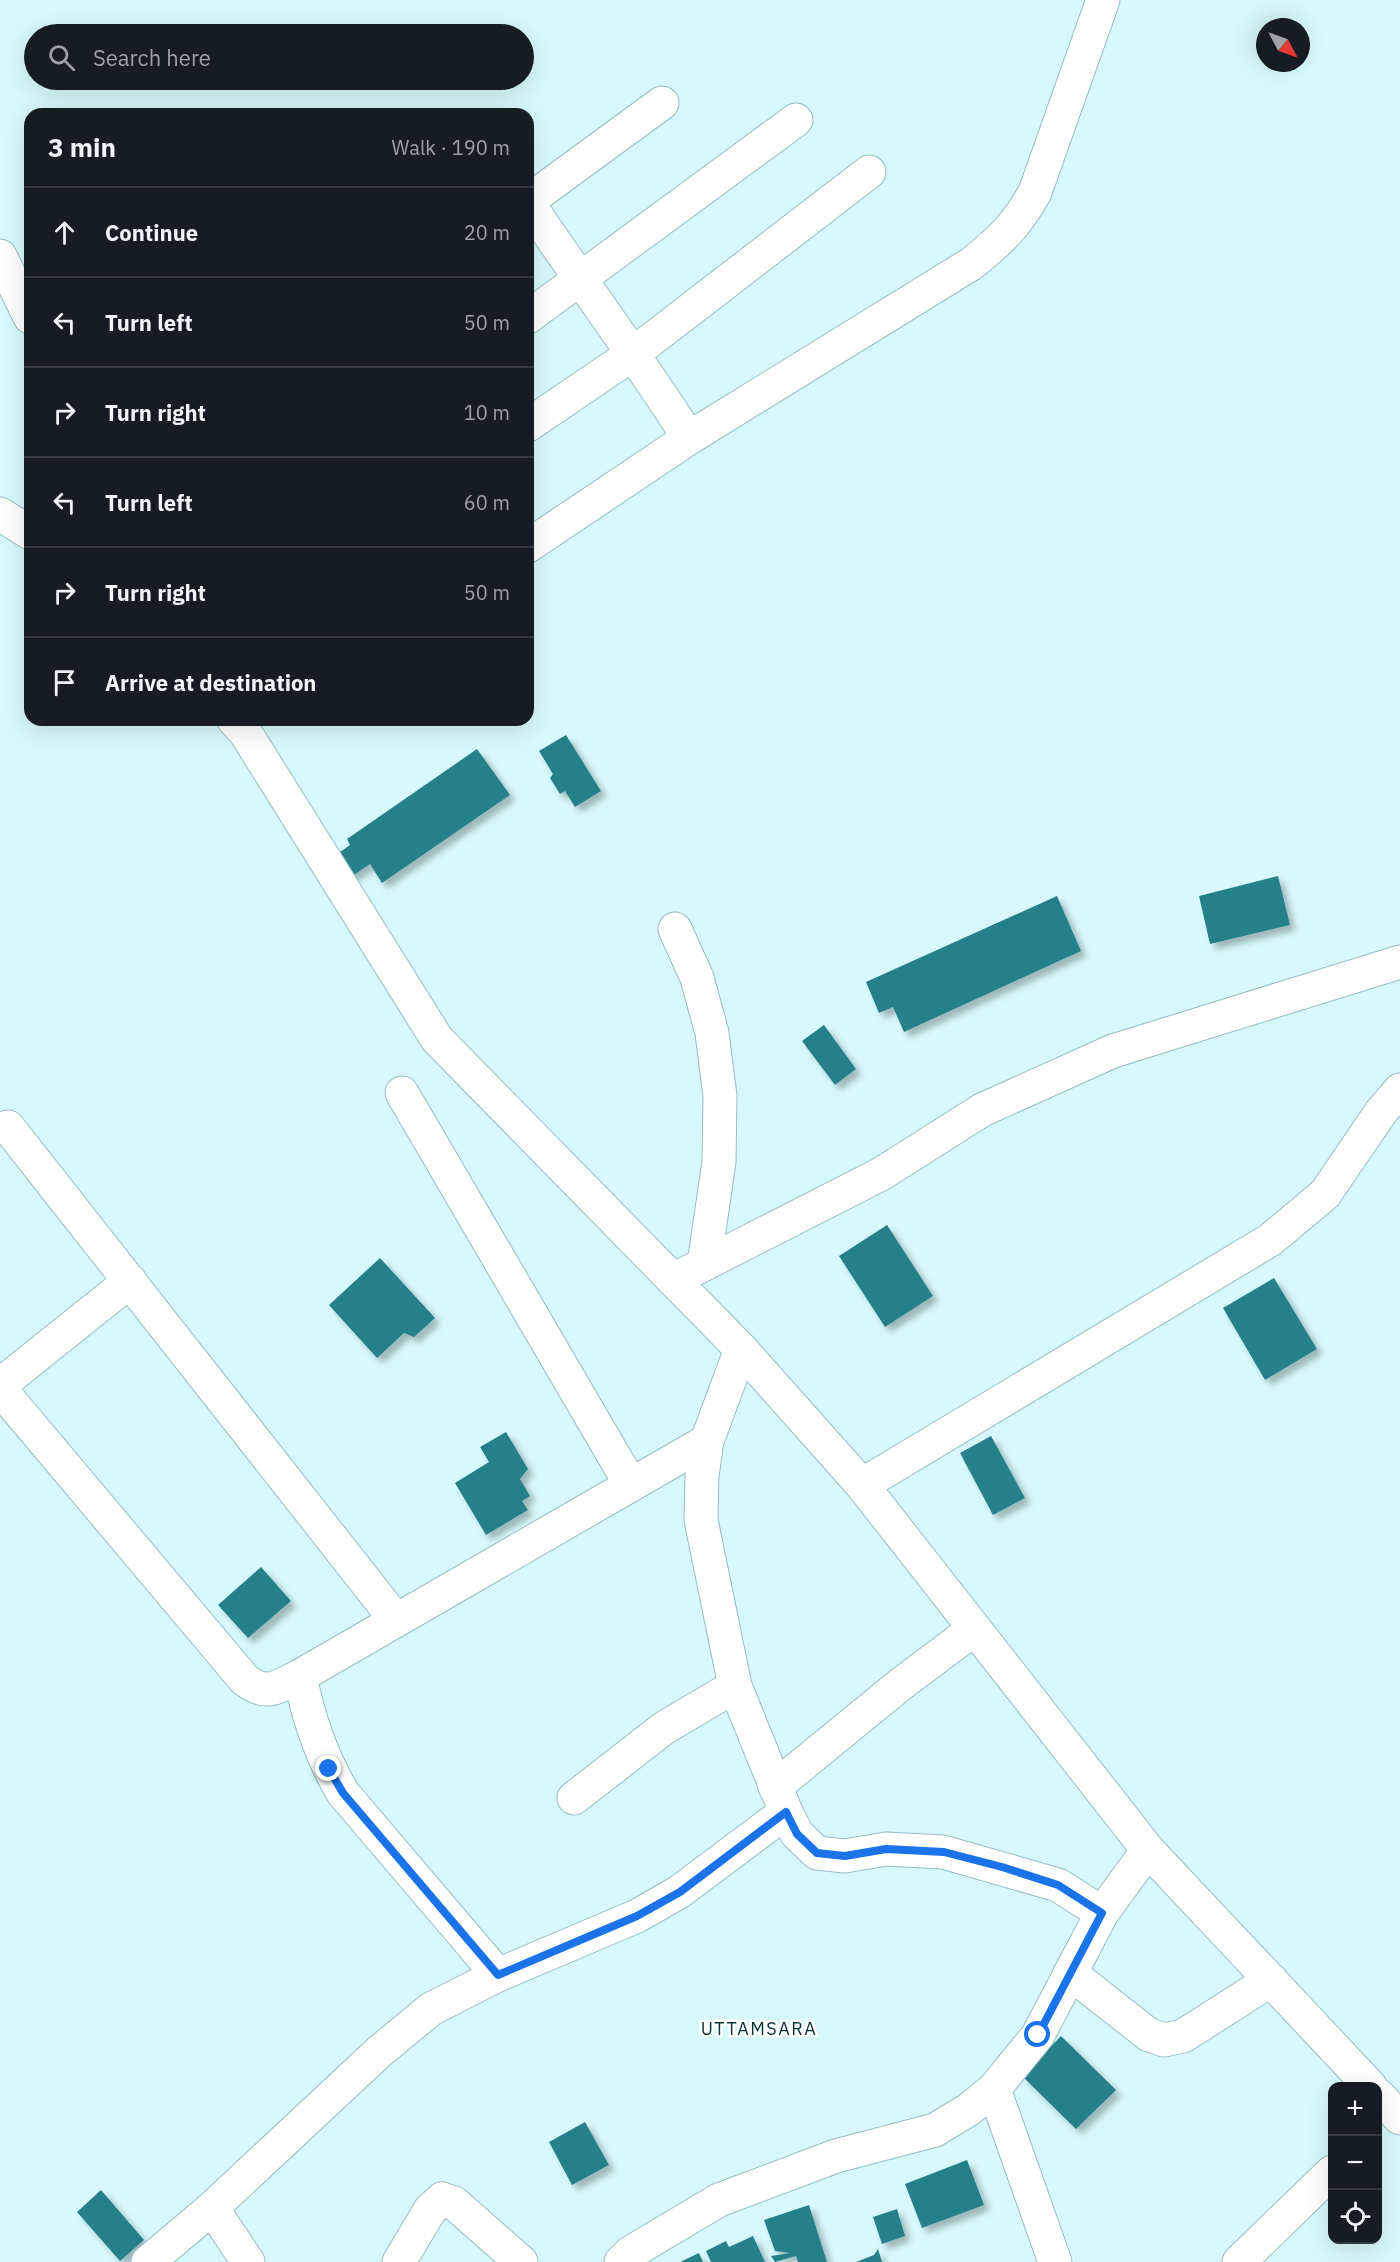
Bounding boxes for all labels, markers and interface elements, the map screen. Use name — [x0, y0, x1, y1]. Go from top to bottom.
north arrow — [1256, 18, 1310, 72]
search box — [24, 24, 534, 90]
icon: search — [45, 41, 78, 74]
text: Search here — [93, 43, 211, 72]
text: 3 min — [48, 130, 116, 164]
text: Walk · 190 m — [392, 134, 510, 161]
icon: ahead — [48, 216, 81, 249]
text: Continue — [105, 218, 198, 247]
text: 20 m — [464, 219, 510, 246]
icon: left — [48, 306, 81, 339]
text: Turn left — [105, 308, 193, 337]
text: 50 m — [464, 309, 510, 336]
icon: right — [48, 396, 81, 429]
text: Turn right — [105, 398, 206, 427]
text: 10 m — [464, 399, 510, 426]
icon: left — [48, 486, 81, 519]
text: Turn left — [105, 488, 193, 517]
text: 60 m — [464, 489, 510, 516]
icon: right — [48, 576, 81, 609]
text: Turn right — [105, 578, 206, 607]
text: 50 m — [464, 579, 510, 606]
icon: arrive — [48, 666, 81, 699]
text: Arrive at destination — [105, 668, 316, 697]
route end — [315, 1755, 341, 1781]
district label: UTTAMSARA — [701, 2017, 817, 2040]
route start — [1024, 2021, 1050, 2047]
map controls — [1328, 2082, 1382, 2244]
button: + — [1328, 2082, 1382, 2136]
button: − — [1328, 2136, 1382, 2190]
button: locate — [1328, 2190, 1382, 2244]

